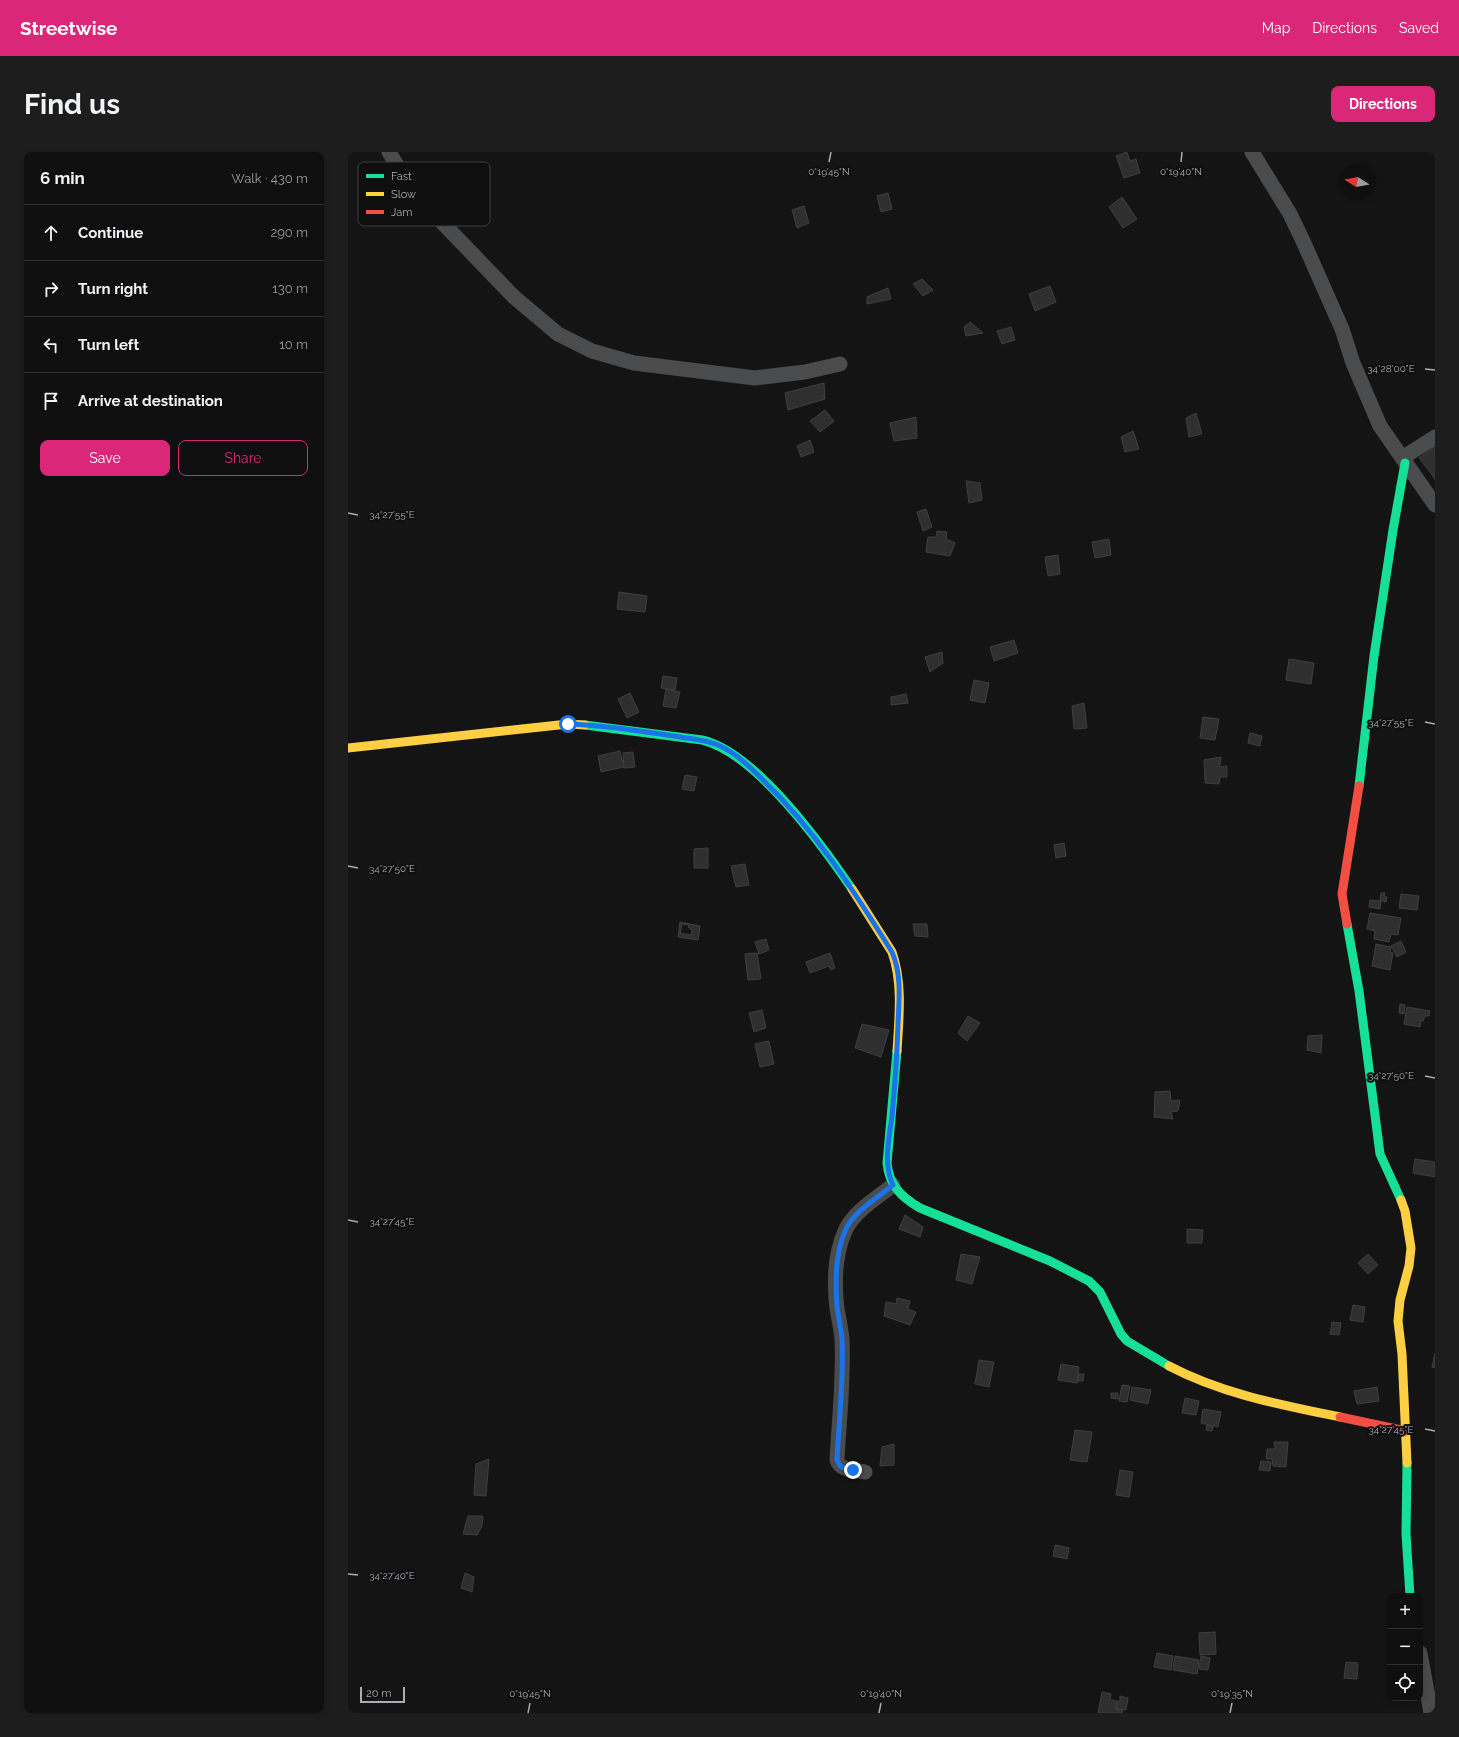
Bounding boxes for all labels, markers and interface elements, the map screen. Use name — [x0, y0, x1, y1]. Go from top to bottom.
text: Streetwise — [20, 17, 117, 39]
text: Map — [1262, 20, 1290, 36]
text: Directions — [1312, 20, 1377, 36]
text: Saved — [1399, 20, 1439, 36]
button: Directions — [1331, 86, 1435, 122]
text: Find us — [24, 88, 120, 121]
legend — [358, 162, 490, 226]
north arrow — [1339, 164, 1375, 200]
text: 0°19'45"N — [808, 166, 850, 177]
text: 0°19'40"N — [1160, 166, 1202, 177]
text: 6 min — [40, 168, 85, 188]
text: Fast — [391, 170, 412, 183]
text: Walk · 430 m — [231, 171, 308, 186]
text: Slow — [391, 188, 416, 201]
text: Jam — [391, 206, 412, 219]
icon: ahead — [40, 222, 62, 244]
text: Continue — [78, 224, 143, 242]
text: 290 m — [270, 225, 308, 240]
icon: right — [40, 278, 62, 300]
text: Turn right — [78, 280, 148, 298]
text: 130 m — [272, 281, 308, 296]
icon: left — [40, 334, 62, 356]
text: Turn left — [78, 336, 139, 354]
text: 10 m — [279, 337, 308, 352]
text: 34°28'00"E — [1367, 363, 1415, 374]
icon: arrive — [40, 390, 62, 412]
text: Arrive at destination — [78, 392, 223, 410]
button: Save — [40, 440, 170, 476]
button: Share — [178, 440, 308, 476]
text: 34°27'55"E — [369, 509, 415, 520]
route start — [559, 715, 577, 733]
text: 34°27'55"E — [1368, 717, 1414, 728]
text: 34°27'50"E — [369, 863, 415, 874]
text: 34°27'50"E — [1368, 1070, 1414, 1081]
text: 34°27'45"E — [369, 1216, 415, 1227]
text: 34°27'45"E — [1368, 1424, 1414, 1435]
route end — [844, 1461, 862, 1479]
text: 34°27'40"E — [369, 1570, 415, 1581]
map controls — [1387, 1593, 1423, 1701]
button: + — [1387, 1593, 1423, 1629]
button: − — [1387, 1629, 1423, 1665]
button: locate — [1387, 1665, 1423, 1701]
scale bar — [360, 1685, 405, 1704]
text: 20 m — [366, 1687, 391, 1700]
text: 0°19'45"N — [509, 1688, 551, 1699]
text: 0°19'40"N — [860, 1688, 902, 1699]
text: 0°19'35"N — [1211, 1688, 1253, 1699]

